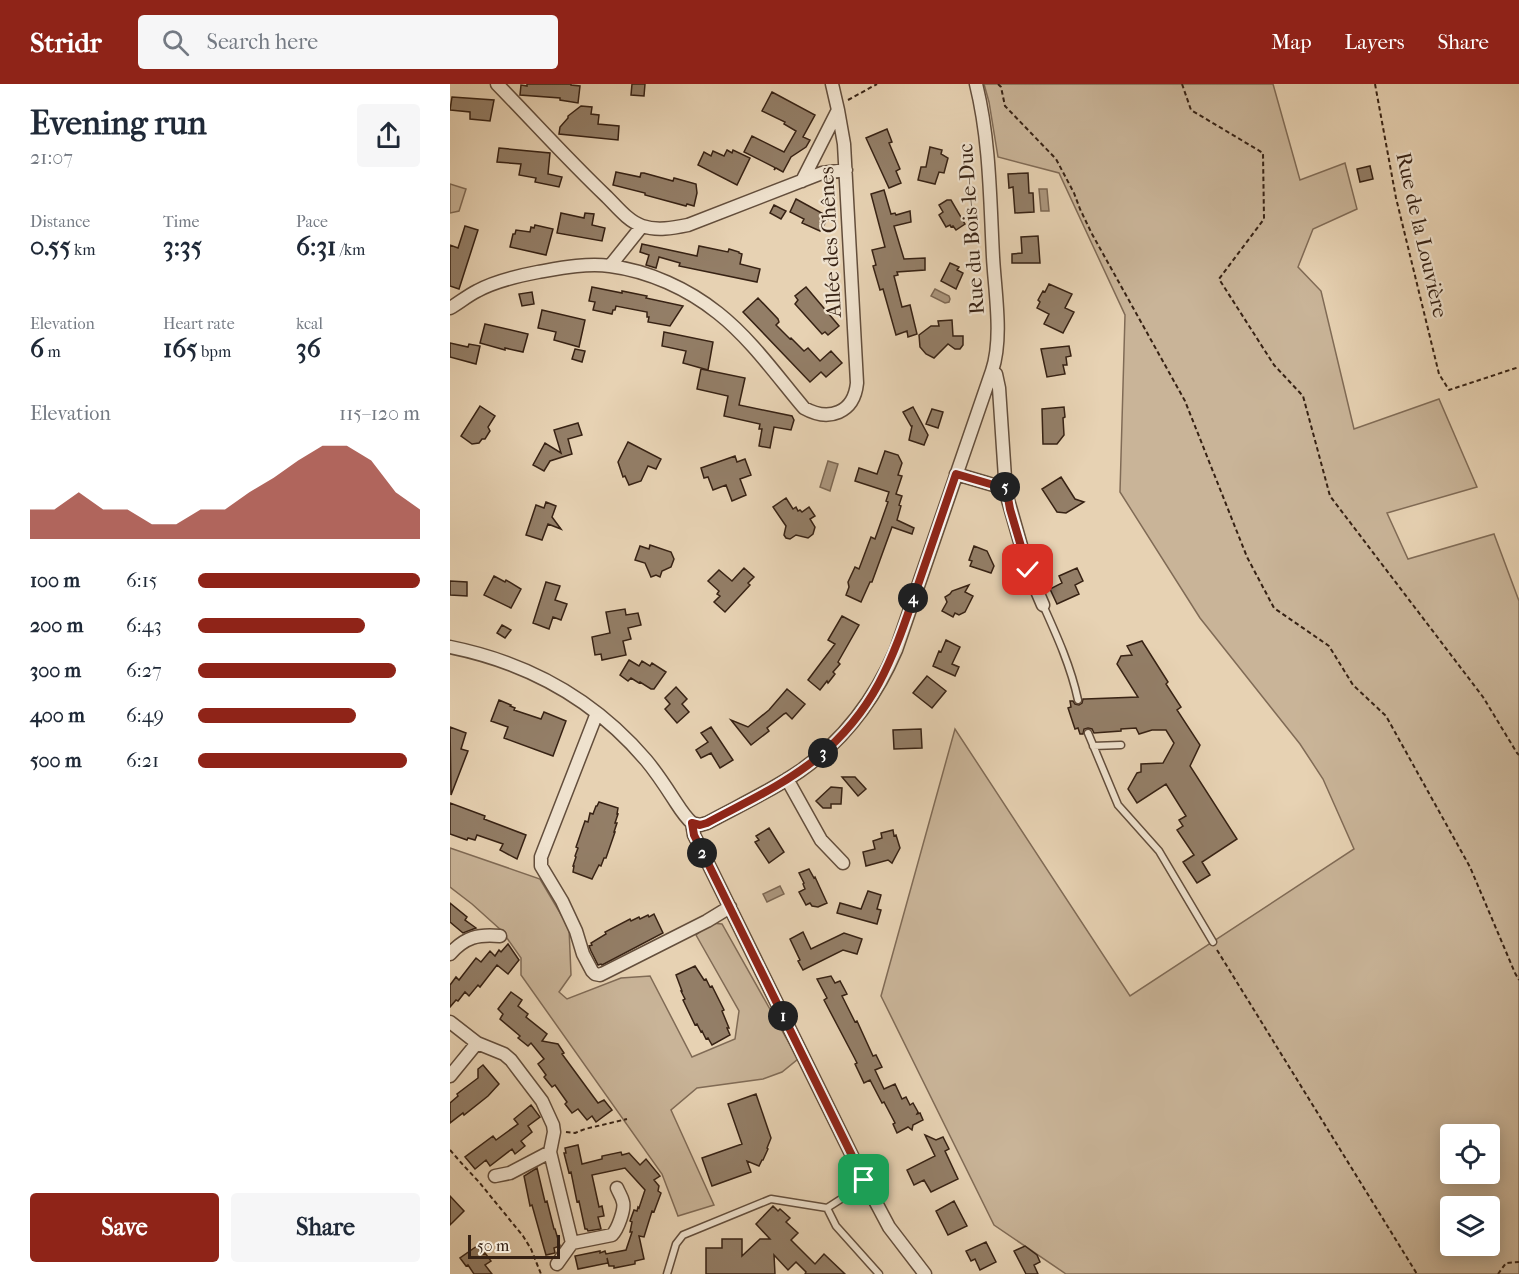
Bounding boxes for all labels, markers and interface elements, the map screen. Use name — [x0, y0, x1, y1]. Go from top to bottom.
search box — [138, 15, 558, 69]
text: Stridr — [30, 26, 102, 59]
icon: search — [159, 26, 192, 59]
text: Search here — [207, 29, 318, 55]
text: Map — [1271, 30, 1312, 54]
text: Layers — [1345, 30, 1404, 54]
text: Share — [1437, 30, 1489, 54]
text: Evening run — [30, 104, 207, 143]
button: share — [357, 104, 420, 167]
street label: Rue du Bois-le-Duc — [953, 143, 989, 315]
text: 21:07 — [30, 146, 73, 169]
street label: Rue de la Louvière — [1391, 150, 1453, 320]
street label: Allée des Chênes — [814, 166, 846, 319]
text: Distance — [30, 212, 90, 231]
text: Time — [163, 212, 199, 231]
text: Pace — [296, 212, 328, 231]
text: 0.55 — [30, 231, 71, 262]
text: 3:35 — [163, 231, 202, 262]
text: 6:31 — [296, 231, 336, 262]
text: km — [71, 240, 96, 259]
text: /km — [336, 240, 365, 259]
text: Elevation — [30, 314, 95, 333]
text: Heart rate — [163, 314, 235, 333]
text: kcal — [296, 314, 323, 333]
text: 6 — [30, 333, 44, 364]
text: 165 — [163, 333, 197, 364]
text: 36 — [296, 333, 321, 364]
text: m — [44, 342, 61, 361]
text: bpm — [197, 342, 231, 361]
text: Elevation — [30, 402, 111, 425]
text: 115–120 m — [339, 402, 420, 425]
pin: 5 — [990, 472, 1020, 502]
text: 5 — [1002, 477, 1008, 496]
pin — [1002, 544, 1053, 595]
icon: check — [1011, 553, 1044, 586]
text: 100 m — [30, 569, 80, 592]
text: 6:15 — [126, 569, 157, 592]
pin: 4 — [898, 583, 928, 613]
text: 4 — [908, 588, 918, 607]
text: 200 m — [30, 614, 83, 637]
text: 6:43 — [126, 614, 162, 637]
text: 300 m — [30, 659, 81, 682]
text: 6:27 — [126, 659, 162, 682]
text: 400 m — [30, 704, 85, 727]
text: 6:49 — [126, 704, 164, 727]
pin: 3 — [808, 738, 838, 768]
text: 3 — [820, 743, 826, 762]
text: 500 m — [30, 749, 82, 772]
text: 6:21 — [126, 749, 159, 772]
pin: 2 — [687, 838, 717, 868]
text: 2 — [698, 843, 706, 862]
pin: 1 — [768, 1001, 798, 1031]
text: 1 — [780, 1006, 786, 1025]
map controls — [1440, 1124, 1500, 1256]
button: locate — [1440, 1124, 1500, 1184]
pin — [838, 1154, 889, 1205]
icon: arrive — [847, 1163, 880, 1196]
button: Save — [30, 1193, 219, 1262]
button: Share — [231, 1193, 420, 1262]
button: layers — [1440, 1196, 1500, 1256]
scale bar — [468, 1232, 560, 1260]
text: 50 m — [477, 1236, 509, 1255]

